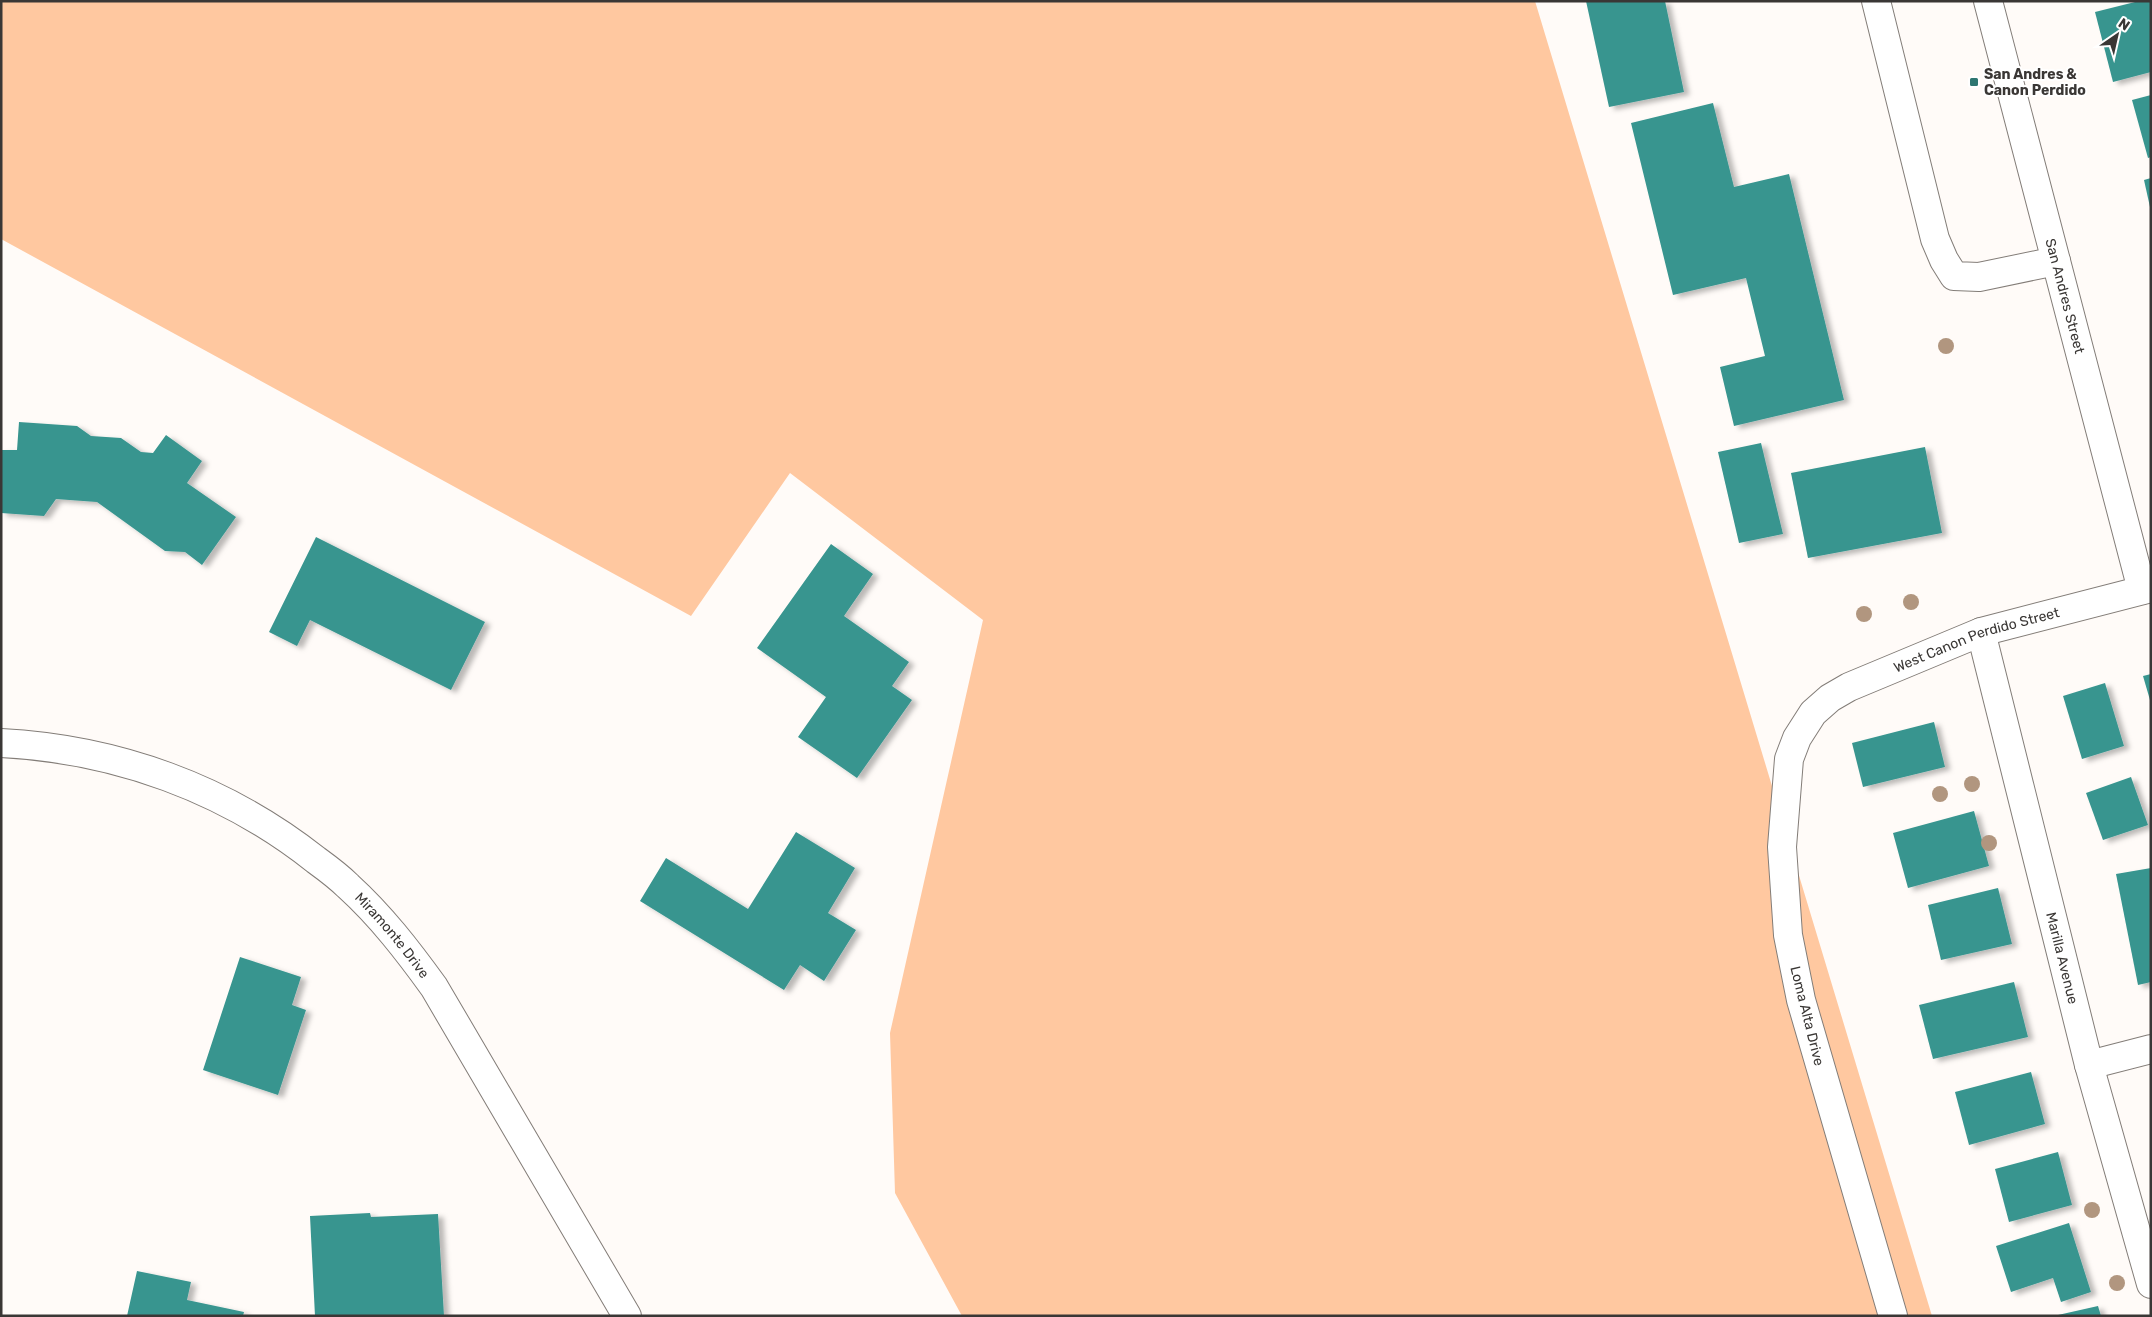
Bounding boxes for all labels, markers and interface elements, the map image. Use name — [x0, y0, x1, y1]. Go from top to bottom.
north arrow — [2092, 10, 2142, 60]
text: N — [2115, 15, 2133, 35]
place label: San Andres & Canon Perdido — [1984, 66, 2086, 99]
marker: San Andres & Canon Perdido — [1968, 76, 1980, 88]
street label: San Andres Street — [2042, 237, 2088, 356]
street label: West Canon Perdido Street — [1891, 603, 2062, 676]
street label: Miramonte Drive — [351, 889, 433, 981]
street label: Marilla Avenue — [2043, 910, 2082, 1006]
street label: Loma Alta Drive — [1786, 964, 1828, 1068]

